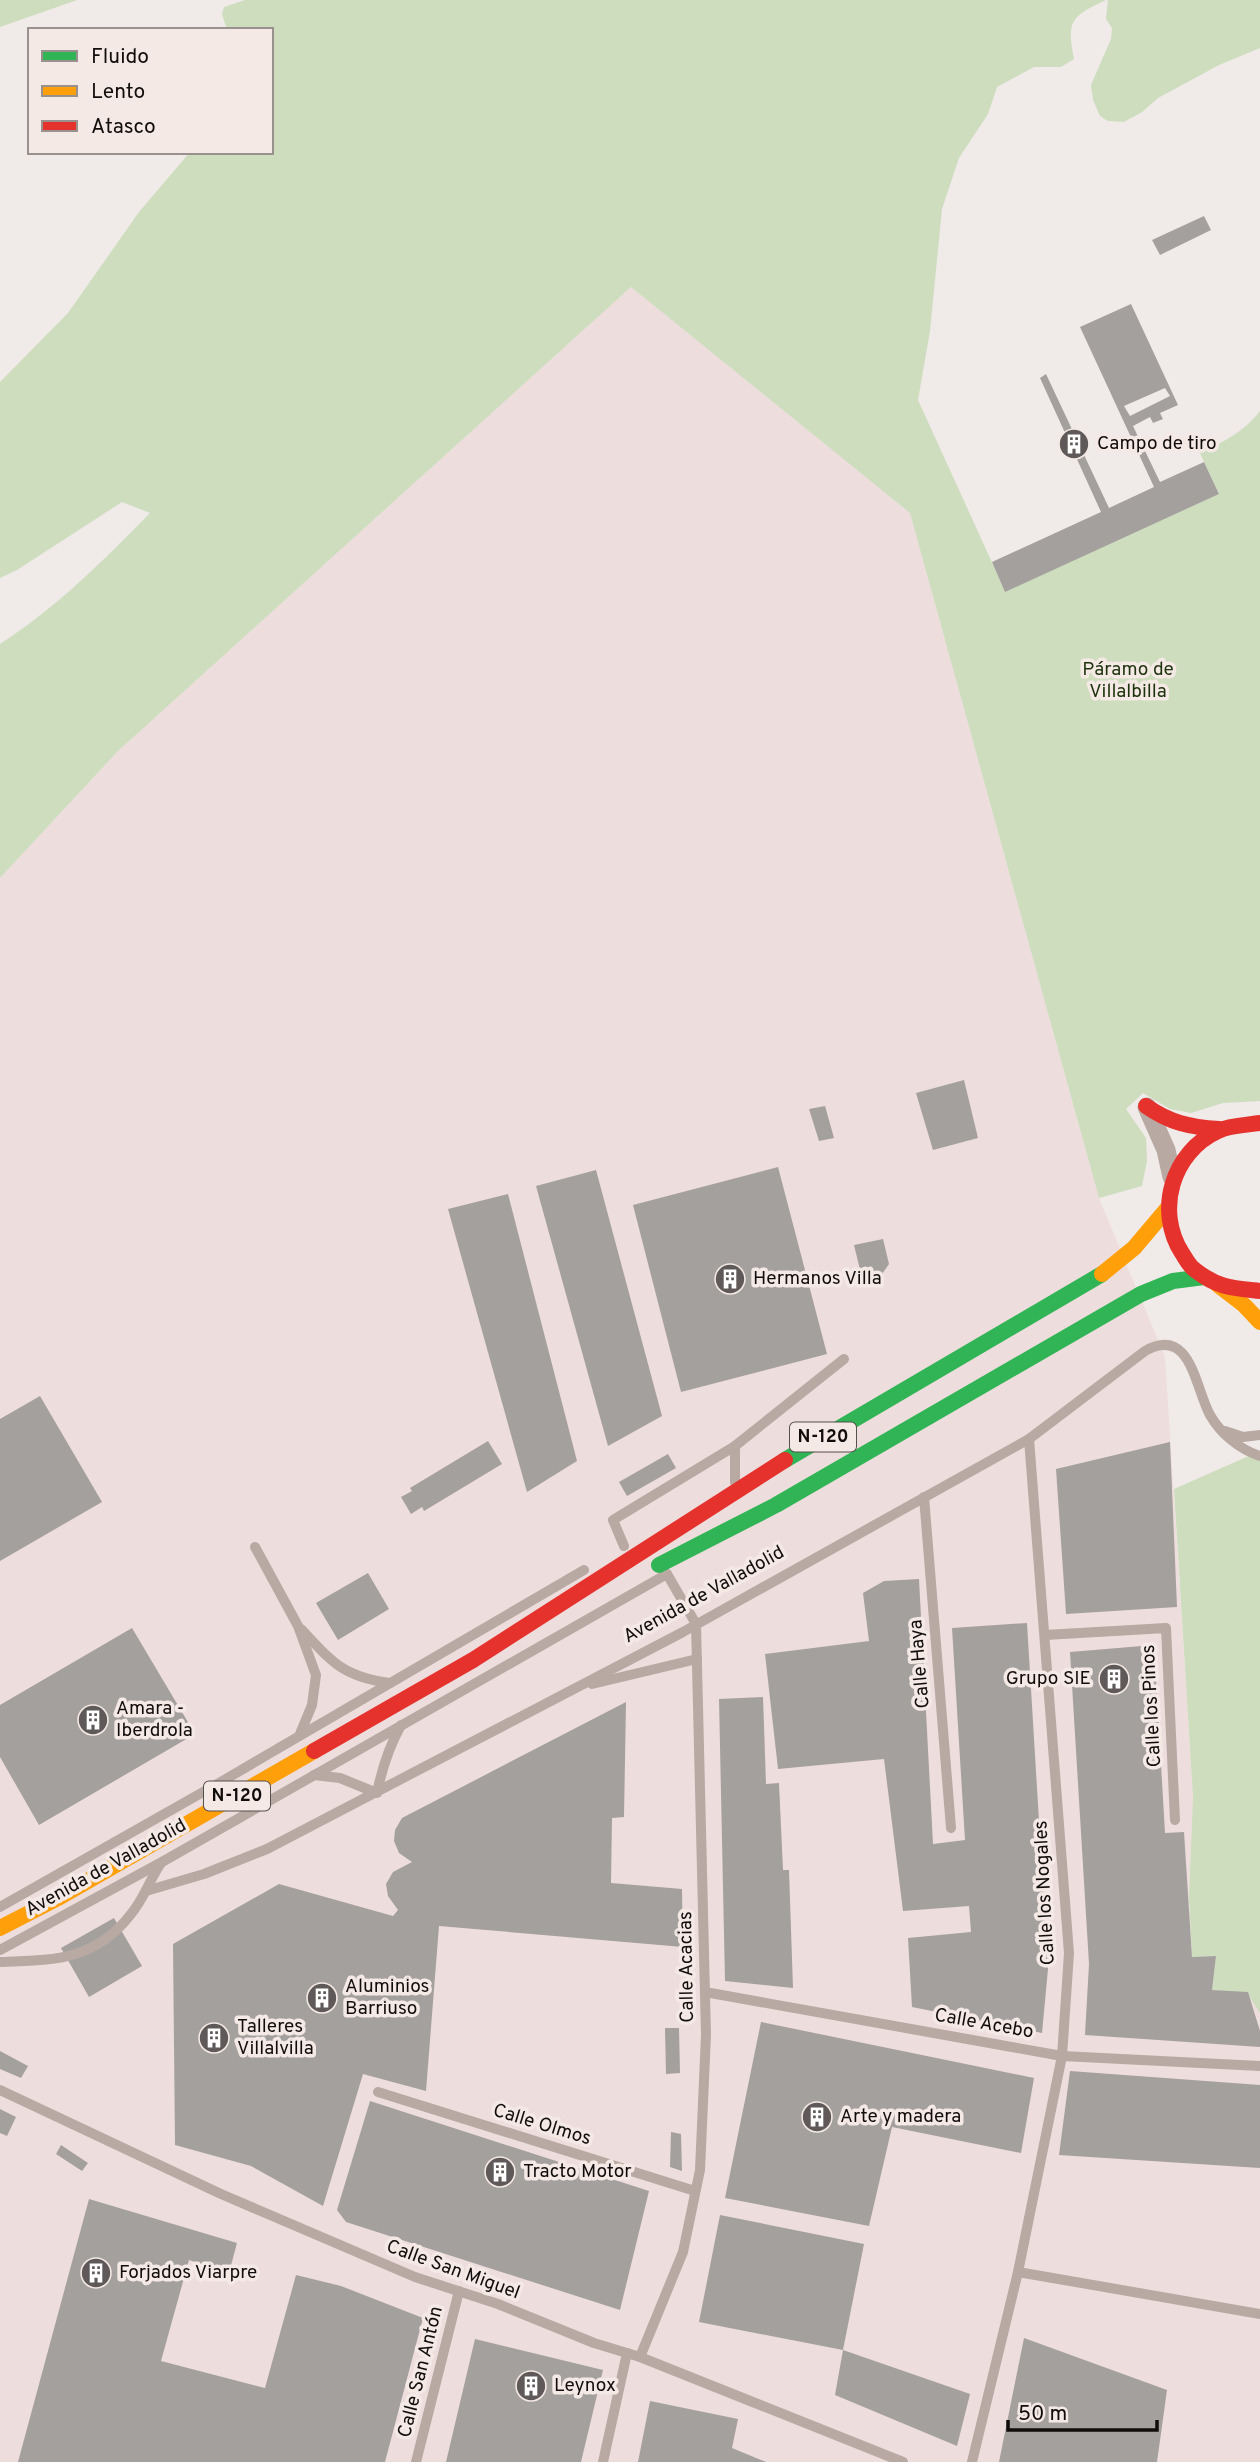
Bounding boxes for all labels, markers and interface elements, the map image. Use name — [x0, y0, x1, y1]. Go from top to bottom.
legend — [28, 28, 273, 154]
text: Fluido — [91, 44, 149, 71]
text: Lento — [91, 79, 145, 106]
text: Atasco — [91, 114, 156, 141]
building icon: Campo de tiro — [1057, 427, 1091, 461]
place label: Campo de tiro — [1097, 432, 1217, 456]
park label: Páramo de Villalbilla — [1082, 658, 1174, 704]
building icon: Hermanos Villa — [713, 1262, 747, 1296]
place label: Hermanos Villa — [753, 1267, 882, 1291]
road number: N-120 — [790, 1422, 856, 1452]
street label: Avenida de Valladolid — [619, 1541, 789, 1649]
street label: Calle Haya — [904, 1618, 936, 1710]
street label: Calle los Pinos — [1137, 1644, 1167, 1768]
building icon: Grupo SIE — [1097, 1662, 1131, 1696]
place label: Grupo SIE — [1006, 1667, 1091, 1691]
place label: Amara - Iberdrola — [116, 1697, 193, 1743]
building icon: Amara - Iberdrola — [76, 1703, 110, 1737]
road number: N-120 — [204, 1781, 270, 1810]
street label: Avenida de Valladolid — [21, 1814, 191, 1922]
street label: Calle los Nogales — [1029, 1820, 1061, 1966]
street label: Calle Acacias — [674, 1911, 700, 2023]
place label: Aluminios Barriuso — [345, 1975, 429, 2021]
building icon: Aluminios Barriuso — [305, 1981, 339, 2015]
street label: Calle Acebo — [933, 2003, 1035, 2045]
place label: Talleres Villalvilla — [237, 2015, 314, 2061]
building icon: Talleres Villalvilla — [197, 2021, 231, 2055]
street label: Calle Olmos — [490, 2099, 594, 2151]
building icon: Arte y madera — [800, 2100, 834, 2134]
place label: Arte y madera — [840, 2105, 961, 2129]
building icon: Tracto Motor — [483, 2155, 517, 2189]
place label: Tracto Motor — [523, 2160, 632, 2184]
street label: Calle San Miguel — [383, 2235, 523, 2305]
building icon: Forjados Viarpre — [79, 2256, 113, 2290]
place label: Forjados Viarpre — [119, 2261, 257, 2285]
street label: Calle San Antón — [393, 2304, 449, 2440]
building icon: Leynox — [514, 2369, 548, 2403]
place label: Leynox — [554, 2374, 616, 2398]
scale bar — [1008, 2388, 1157, 2432]
text: 50 m — [1018, 2401, 1067, 2428]

